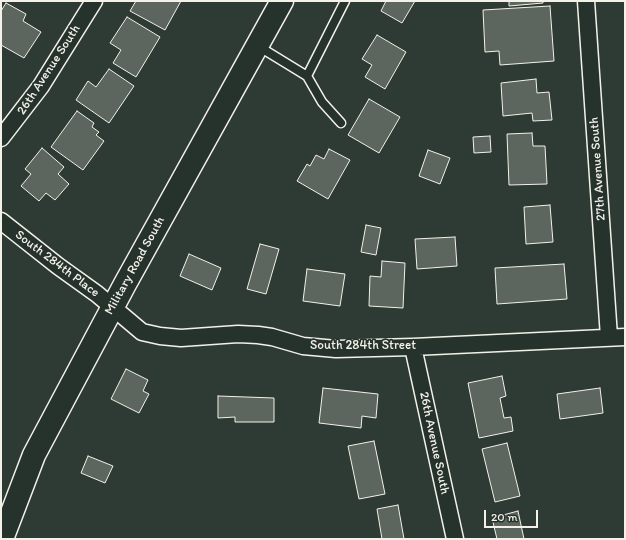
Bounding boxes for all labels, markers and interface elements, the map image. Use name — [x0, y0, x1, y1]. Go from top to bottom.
street label: 26th Avenue South — [14, 22, 84, 118]
street label: 27th Avenue South — [587, 117, 609, 221]
street label: Military Road South — [102, 214, 168, 318]
street label: South 284th Place — [12, 227, 102, 301]
street label: South 284th Street — [310, 338, 416, 354]
street label: 26th Avenue South — [416, 390, 452, 496]
scale bar — [486, 502, 540, 528]
text: 20 m — [491, 510, 518, 524]

